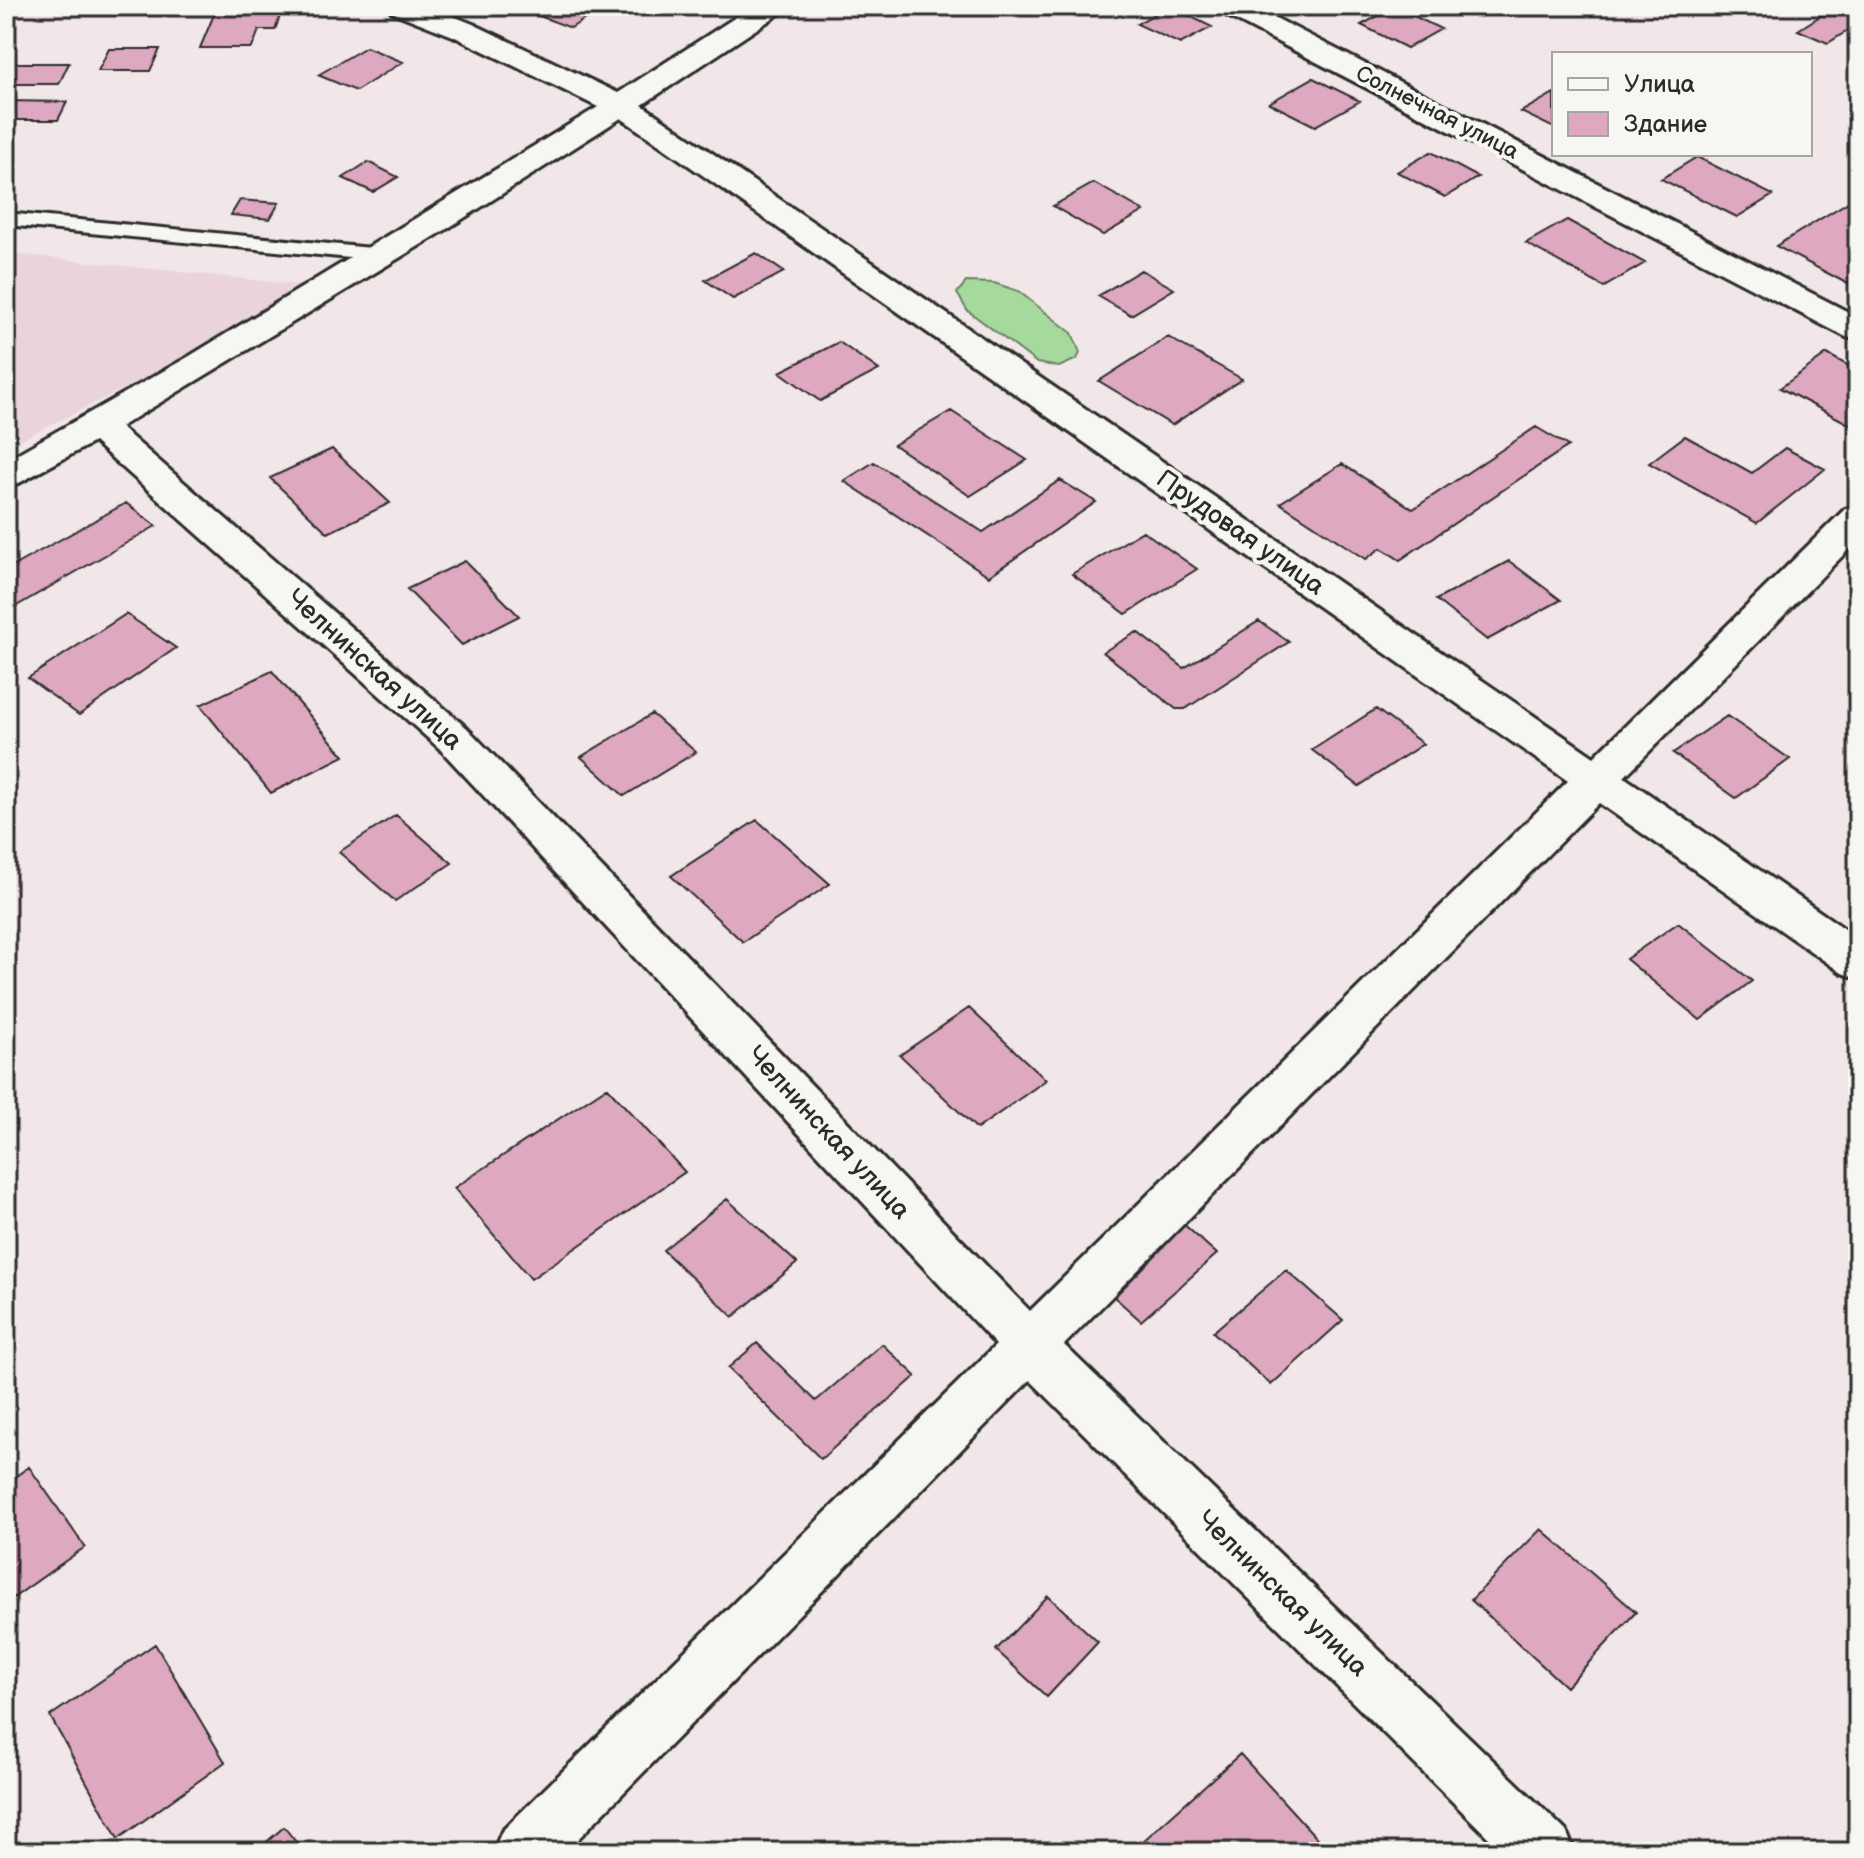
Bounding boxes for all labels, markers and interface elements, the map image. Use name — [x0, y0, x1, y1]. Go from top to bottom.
legend — [1552, 52, 1812, 156]
street label: Солнечная улица — [1351, 60, 1523, 166]
text: Улица — [1624, 70, 1695, 99]
text: Здание — [1624, 110, 1707, 139]
street label: Прудовая улица — [1150, 464, 1330, 602]
street label: Челнинская улица — [280, 583, 468, 757]
street label: Челнинская улица — [740, 1040, 916, 1226]
street label: Челнинская улица — [1190, 1505, 1374, 1683]

